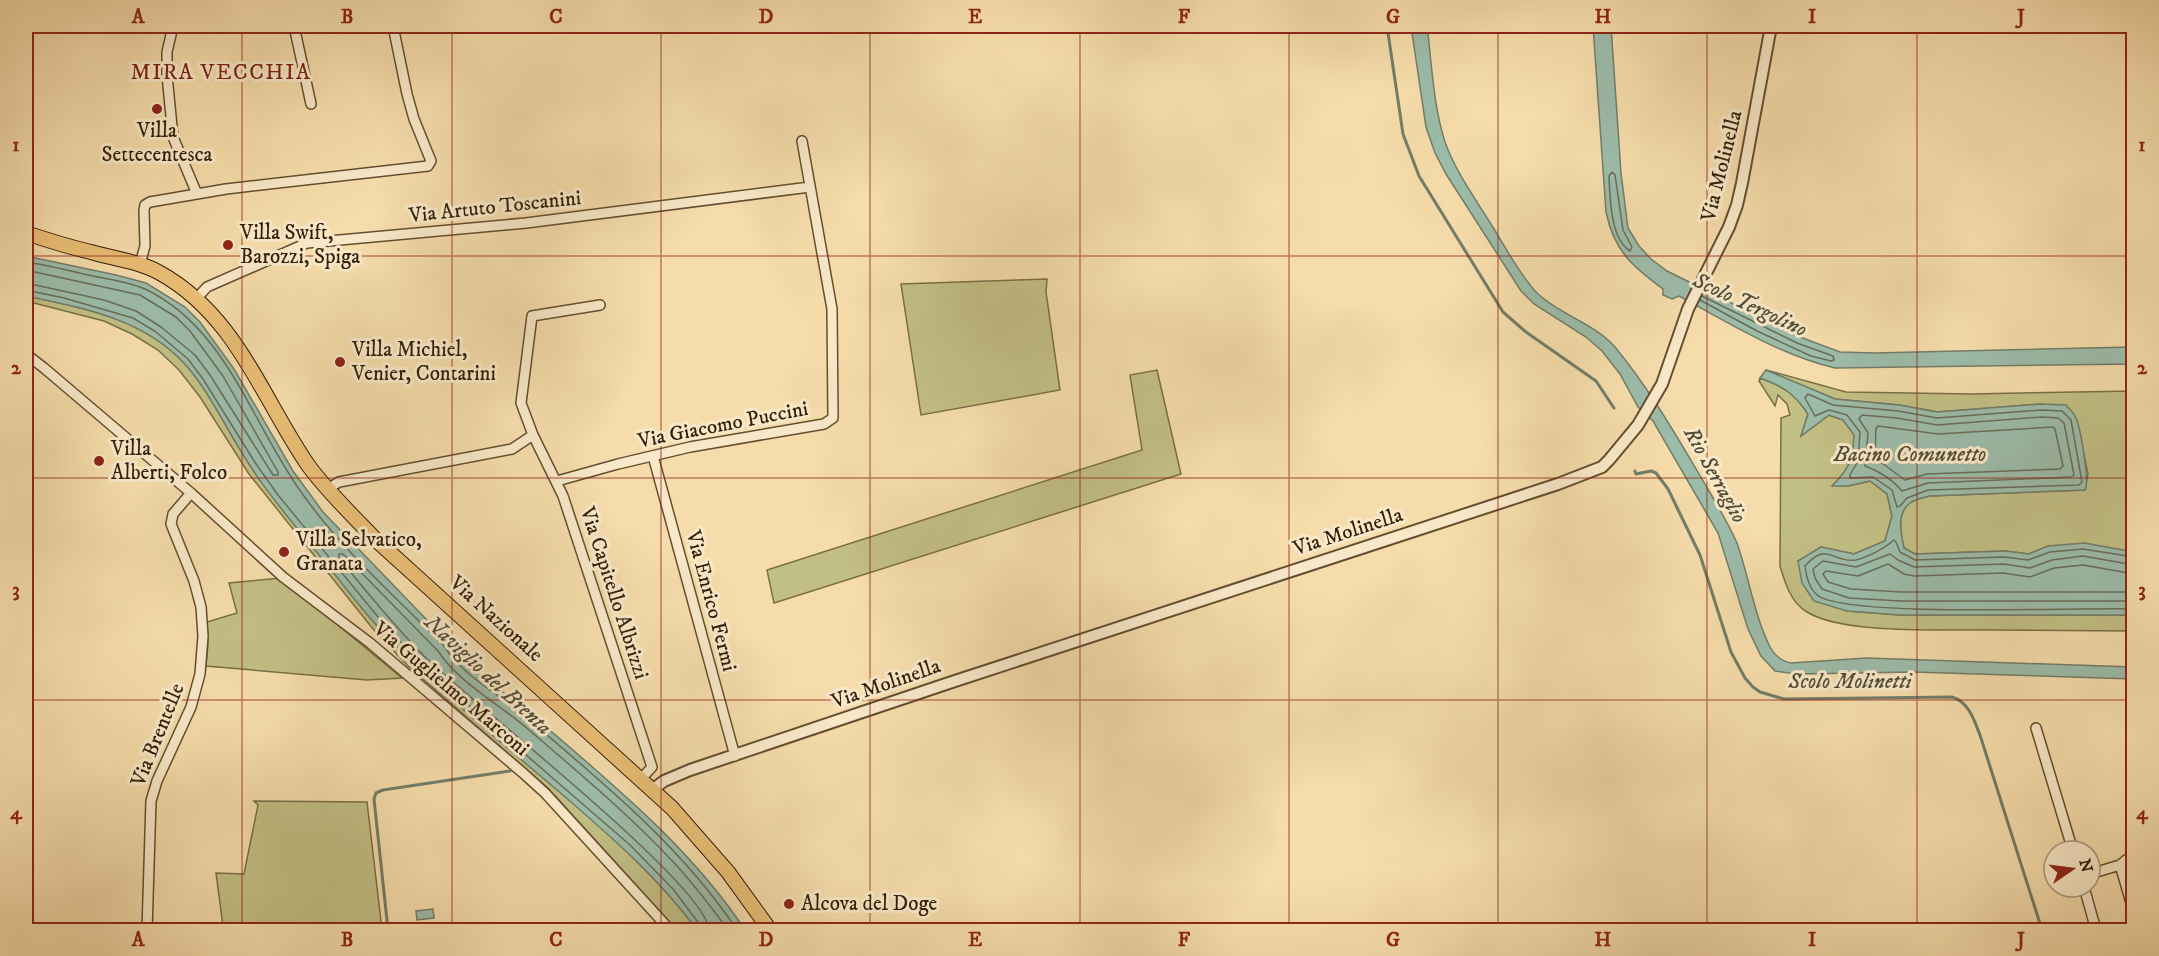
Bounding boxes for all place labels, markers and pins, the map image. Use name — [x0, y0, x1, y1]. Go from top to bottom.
marker: Villa Settecentesca — [150, 102, 164, 116]
place label: Villa Settecentesca — [102, 118, 213, 168]
place label: Villa Swift, Barozzi, Spiga — [239, 220, 360, 270]
marker: Villa Swift, Barozzi, Spiga — [221, 238, 235, 252]
place label: Villa Michiel, Venier, Contarini — [351, 337, 496, 387]
marker: Villa Michiel, Venier, Contarini — [333, 355, 347, 369]
place label: Villa Alberti, Folco — [110, 436, 227, 486]
marker: Villa Alberti, Folco — [92, 454, 106, 468]
place label: Villa Selvatico, Granata — [295, 527, 422, 577]
marker: Villa Selvatico, Granata — [277, 545, 291, 559]
place label: Alcova del Doge — [801, 891, 938, 917]
marker: Alcova del Doge — [782, 897, 796, 911]

